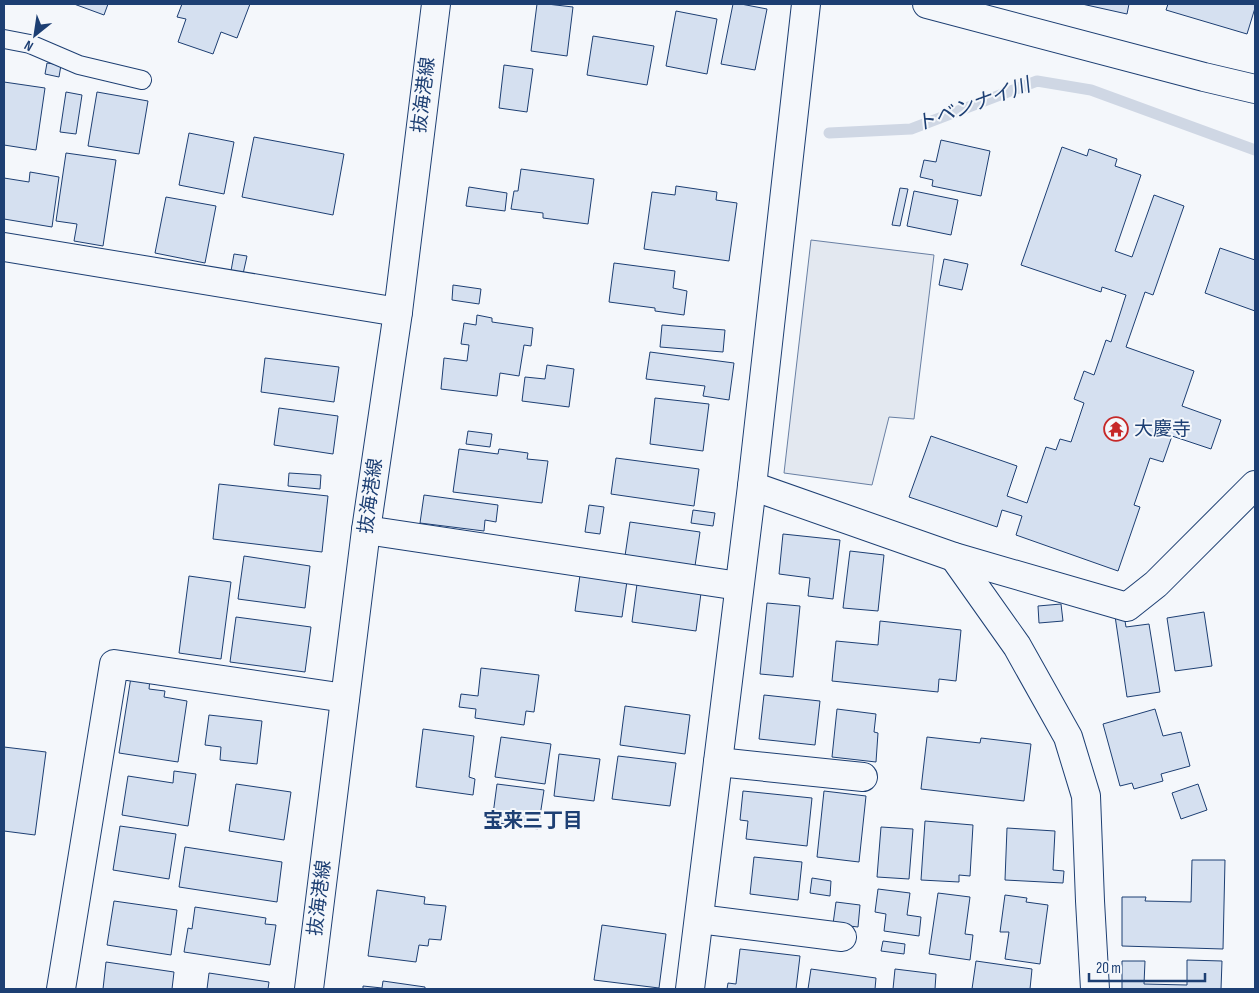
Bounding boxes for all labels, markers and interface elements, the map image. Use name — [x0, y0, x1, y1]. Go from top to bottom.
north arrow — [10, 10, 60, 60]
text: N — [21, 37, 36, 55]
street label: 抜海港線 — [408, 56, 440, 134]
water label: トベンナイ川 — [913, 73, 1035, 137]
temple icon: 大慶寺 — [1103, 416, 1129, 442]
place label: 大慶寺 — [1134, 418, 1191, 441]
street label: 抜海港線 — [354, 457, 388, 535]
district label: 宝来三丁目 — [483, 809, 583, 833]
street label: 抜海港線 — [304, 859, 336, 937]
scale bar — [1089, 950, 1205, 982]
text: 20 m — [1096, 959, 1121, 978]

